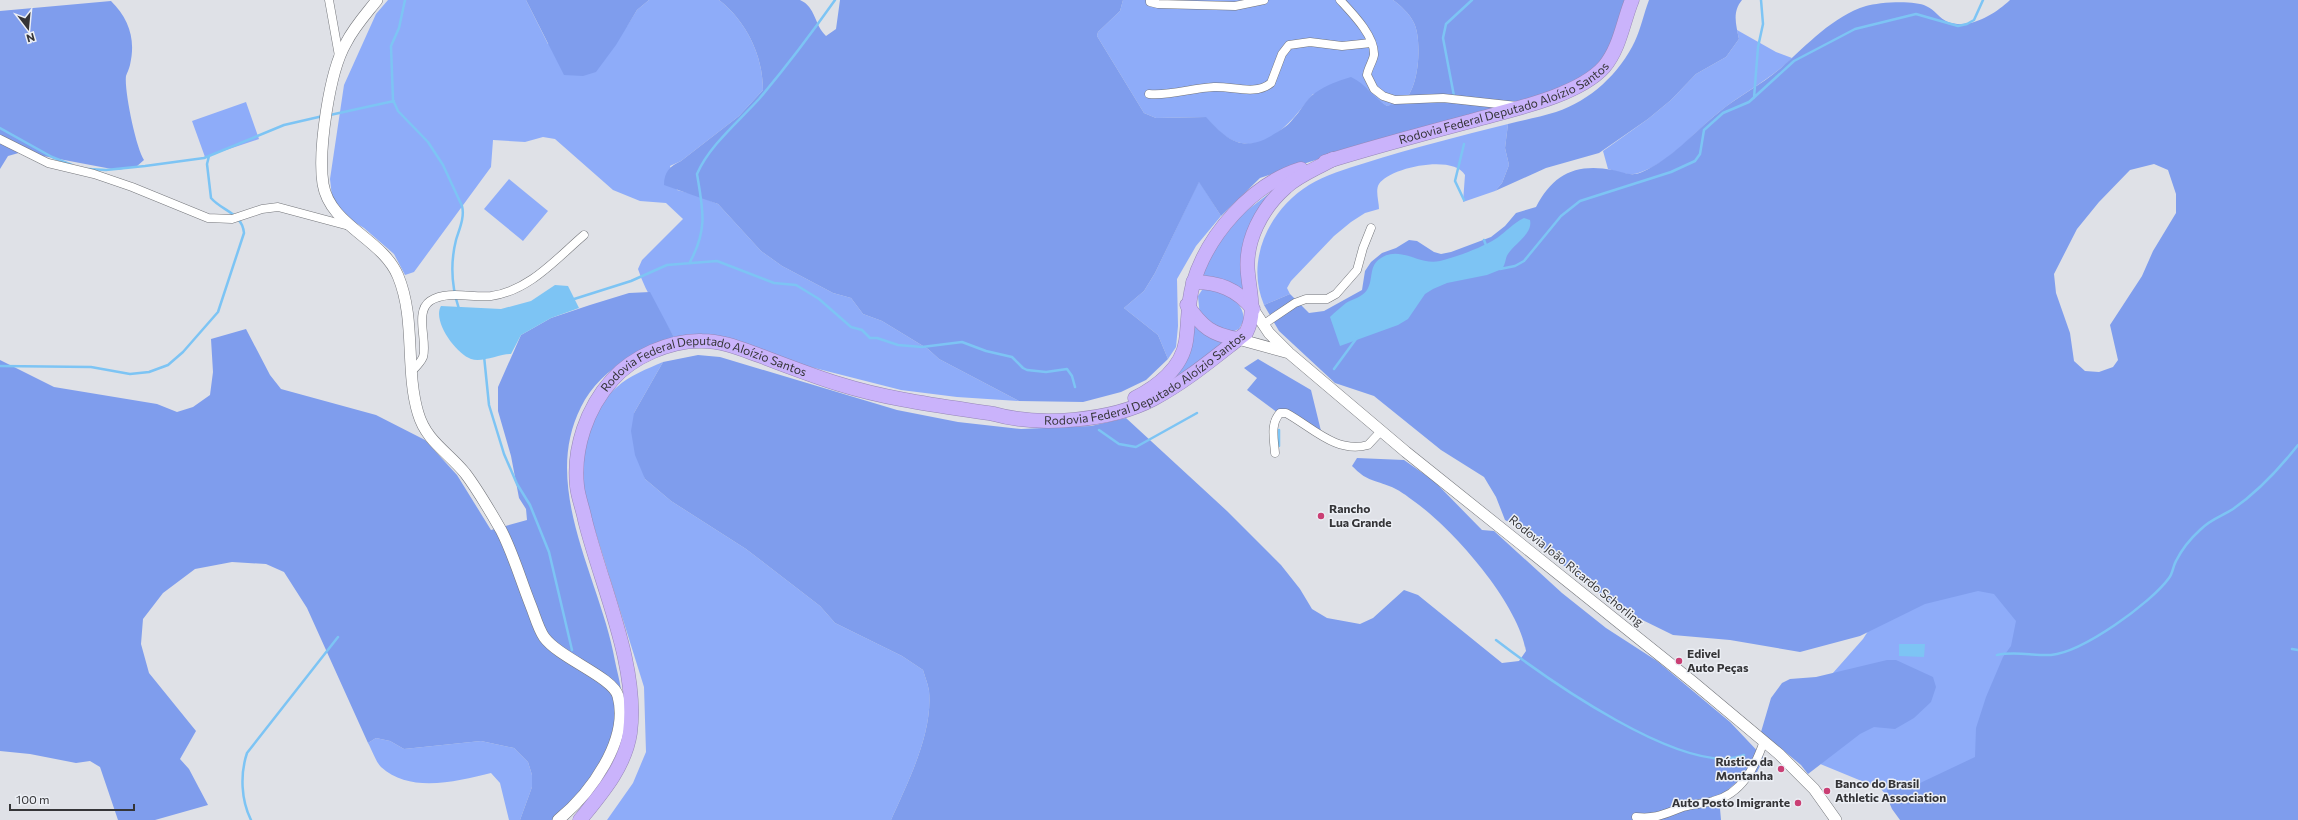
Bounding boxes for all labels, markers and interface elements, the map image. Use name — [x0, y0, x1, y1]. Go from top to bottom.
north arrow — [8, 8, 48, 48]
text: N — [25, 31, 37, 45]
street label: Rodovia Federal Deputado Aloízio Santos — [1397, 59, 1611, 146]
street label: Rodovia Federal Deputado Aloízio Santos — [1044, 328, 1248, 427]
text: Rodovia Federal Deputado Aloízio Santos — [597, 333, 809, 394]
street label: Rodovia Federal Deputado Aloízio Santos — [594, 368, 818, 402]
place label: Rancho Lua Grande — [1329, 501, 1392, 529]
marker: Rancho Lua Grande — [1316, 511, 1326, 521]
street label: Rodovia João Ricardo Schorling — [1506, 512, 1647, 630]
place label: Edivel Auto Peças — [1687, 646, 1749, 674]
marker: Edivel Auto Peças — [1674, 656, 1684, 666]
place label: Rústico da Montanha — [1715, 754, 1773, 782]
marker: Rústico da Montanha — [1776, 764, 1786, 774]
place label: Banco do Brasil Athletic Association — [1835, 776, 1946, 804]
scale bar — [10, 786, 134, 812]
marker: Banco do Brasil Athletic Association — [1822, 786, 1832, 796]
text: 100 m — [16, 792, 50, 806]
place label: Auto Posto Imigrante — [1672, 795, 1790, 809]
marker: Auto Posto Imigrante — [1793, 798, 1803, 808]

